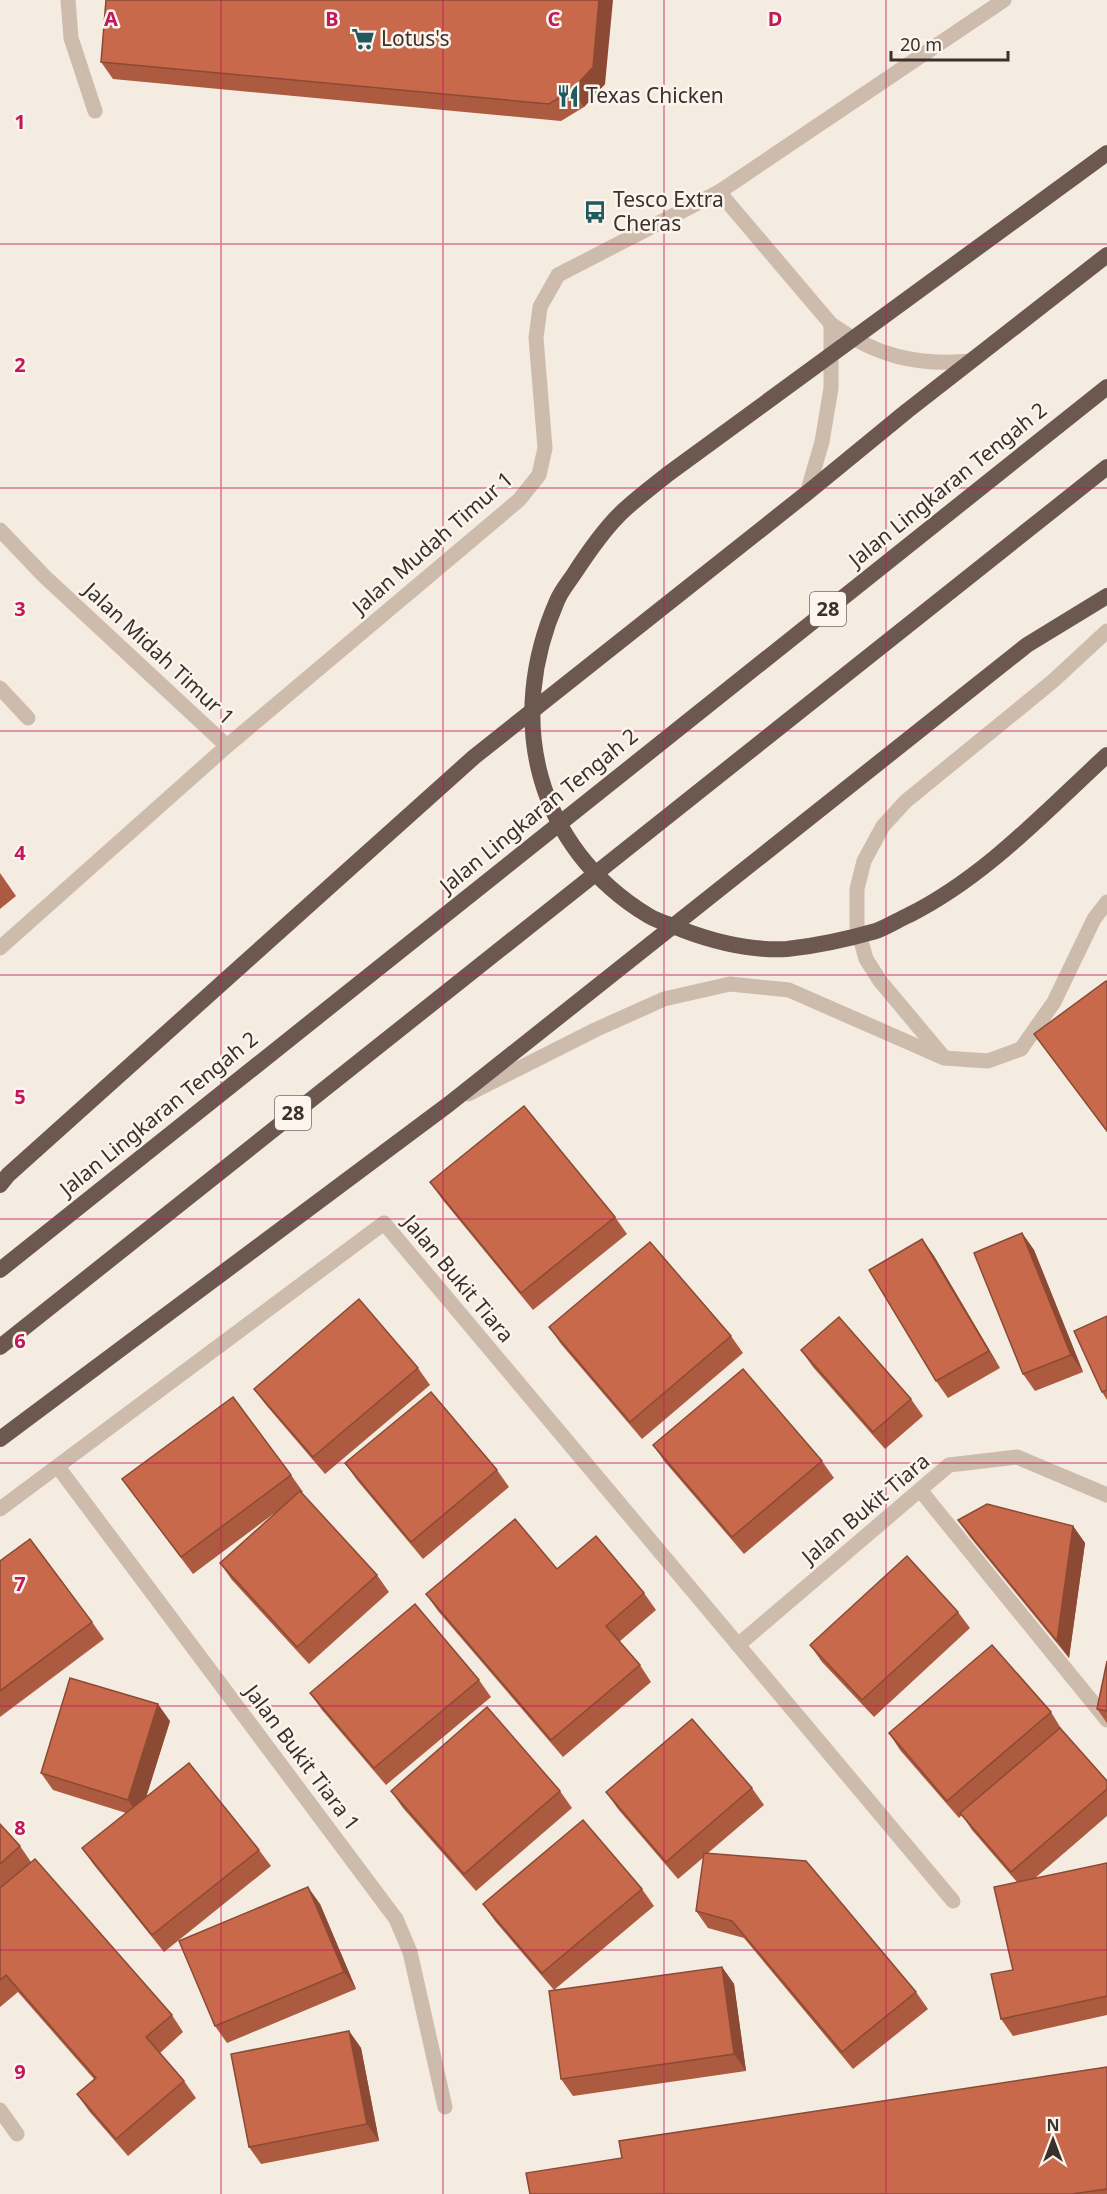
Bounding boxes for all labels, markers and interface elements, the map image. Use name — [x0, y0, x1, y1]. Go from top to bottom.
text: A — [104, 5, 118, 32]
text: B — [325, 5, 339, 32]
text: C — [548, 5, 561, 32]
text: D — [768, 5, 782, 32]
place label: Lotus's — [381, 24, 449, 52]
scale bar — [891, 24, 1008, 62]
supermarket icon: Lotus's — [350, 26, 376, 52]
text: 20 m — [900, 32, 942, 56]
place label: Texas Chicken — [586, 81, 724, 109]
restaurant icon: Texas Chicken — [555, 83, 581, 109]
text: 1 — [14, 108, 26, 135]
place label: Tesco Extra Cheras — [613, 185, 724, 237]
bus stop icon: Tesco Extra Cheras — [582, 199, 608, 225]
text: 2 — [14, 351, 26, 378]
street label: Jalan Lingkaran Tengah 2 — [841, 396, 1052, 574]
street label: Jalan Mudah Timur 1 — [345, 465, 519, 621]
street label: Jalan Midah Timur 1 — [77, 575, 241, 731]
road number: 28 — [810, 592, 846, 626]
text: 3 — [14, 595, 26, 622]
street label: Jalan Lingkaran Tengah 2 — [432, 722, 643, 900]
text: 4 — [14, 839, 26, 866]
street label: Jalan Lingkaran Tengah 2 — [52, 1025, 263, 1203]
text: 5 — [14, 1083, 26, 1110]
road number: 28 — [275, 1096, 311, 1130]
street label: Jalan Bukit Tiara — [396, 1207, 520, 1348]
text: 6 — [14, 1327, 26, 1354]
street label: Jalan Bukit Tiara — [794, 1447, 935, 1571]
text: 7 — [14, 1570, 26, 1597]
street label: Jalan Bukit Tiara 1 — [238, 1677, 367, 1836]
text: 8 — [14, 1814, 26, 1841]
text: 9 — [14, 2058, 26, 2085]
north arrow — [1023, 2110, 1083, 2170]
text: N — [1046, 2114, 1060, 2136]

